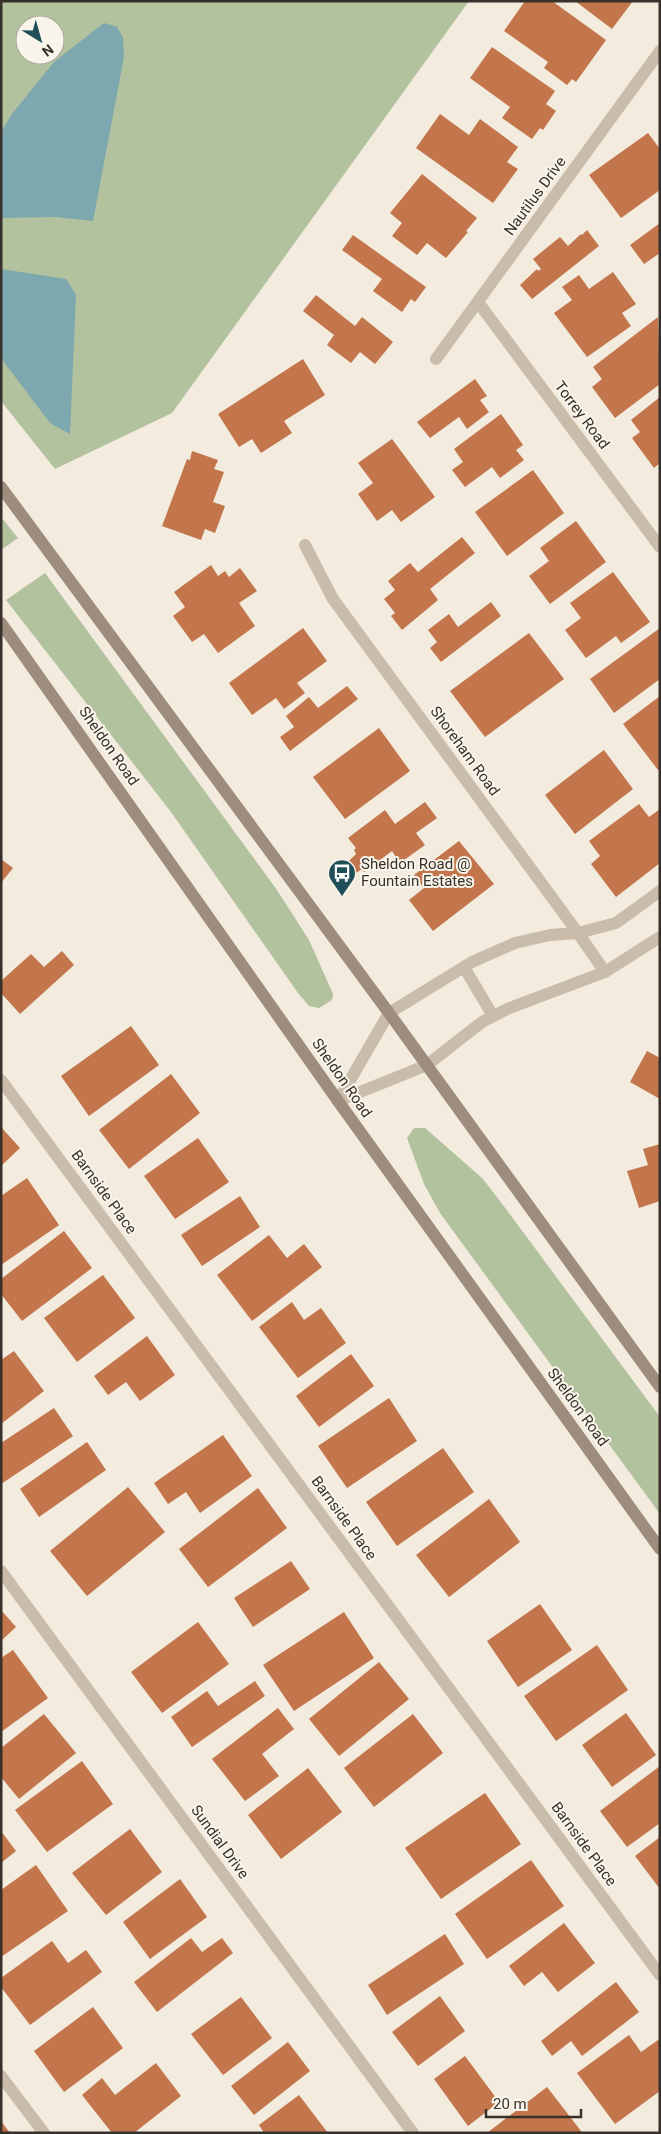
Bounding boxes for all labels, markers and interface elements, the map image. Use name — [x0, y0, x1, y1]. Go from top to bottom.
north arrow — [15, 15, 65, 65]
text: N — [39, 41, 57, 60]
street label: Nautilus Drive — [500, 153, 570, 239]
street label: Torrey Road — [551, 378, 613, 452]
street label: Sheldon Road — [75, 703, 143, 789]
street label: Shoreham Road — [426, 703, 504, 799]
place label: Sheldon Road @ Fountain Estates — [361, 855, 473, 890]
bus stop icon: Sheldon Road @ Fountain Estates — [327, 858, 357, 897]
street label: Sheldon Road — [308, 1035, 376, 1121]
street label: Barnside Place — [67, 1146, 141, 1238]
street label: Sheldon Road — [544, 1364, 612, 1450]
street label: Barnside Place — [307, 1472, 381, 1564]
street label: Barnside Place — [547, 1798, 621, 1890]
street label: Sundial Drive — [187, 1802, 253, 1882]
scale bar — [486, 2086, 581, 2118]
text: 20 m — [493, 2095, 527, 2113]

